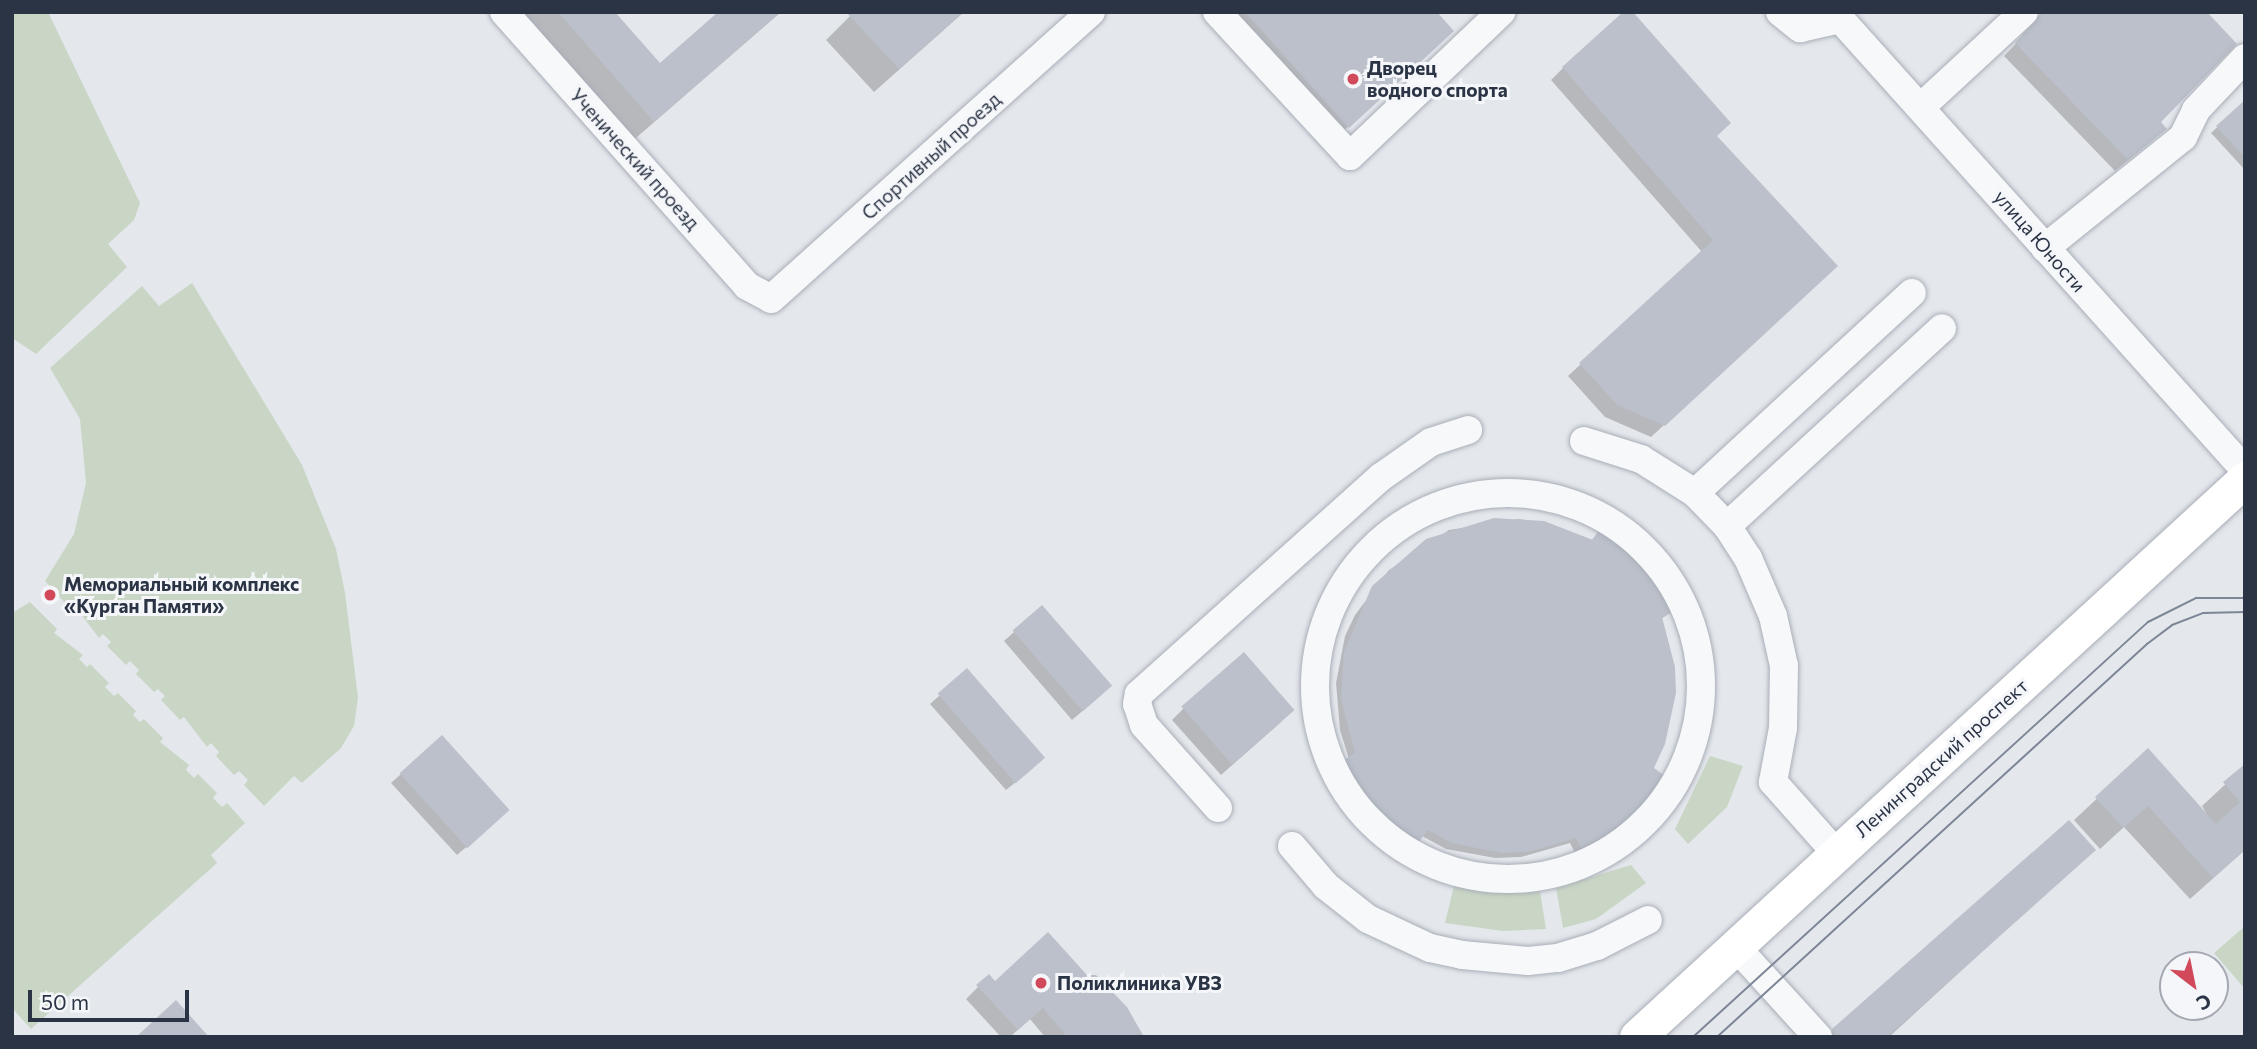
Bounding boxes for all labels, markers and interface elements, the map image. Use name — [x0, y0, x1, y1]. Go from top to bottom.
place label: Дворец водного спорта — [1367, 57, 1508, 101]
marker: Дворец водного спорта — [1345, 71, 1361, 87]
street label: Ученический проезд — [566, 84, 704, 234]
street label: Спортивный проезд — [857, 88, 1005, 224]
street label: улица Юности — [1990, 185, 2090, 297]
place label: Мемориальный комплекс «Курган Памяти» — [64, 573, 299, 617]
marker: Мемориальный комплекс «Курган Памяти» — [42, 587, 58, 603]
street label: Ленинградский проспект — [1850, 674, 2032, 842]
north arrow — [2159, 951, 2229, 1021]
place label: Поликлиника УВЗ — [1057, 972, 1222, 994]
marker: Поликлиника УВЗ — [1031, 973, 1051, 993]
scale bar — [32, 976, 192, 1020]
text: 50 m — [41, 989, 89, 1014]
text: С — [2193, 989, 2216, 1016]

